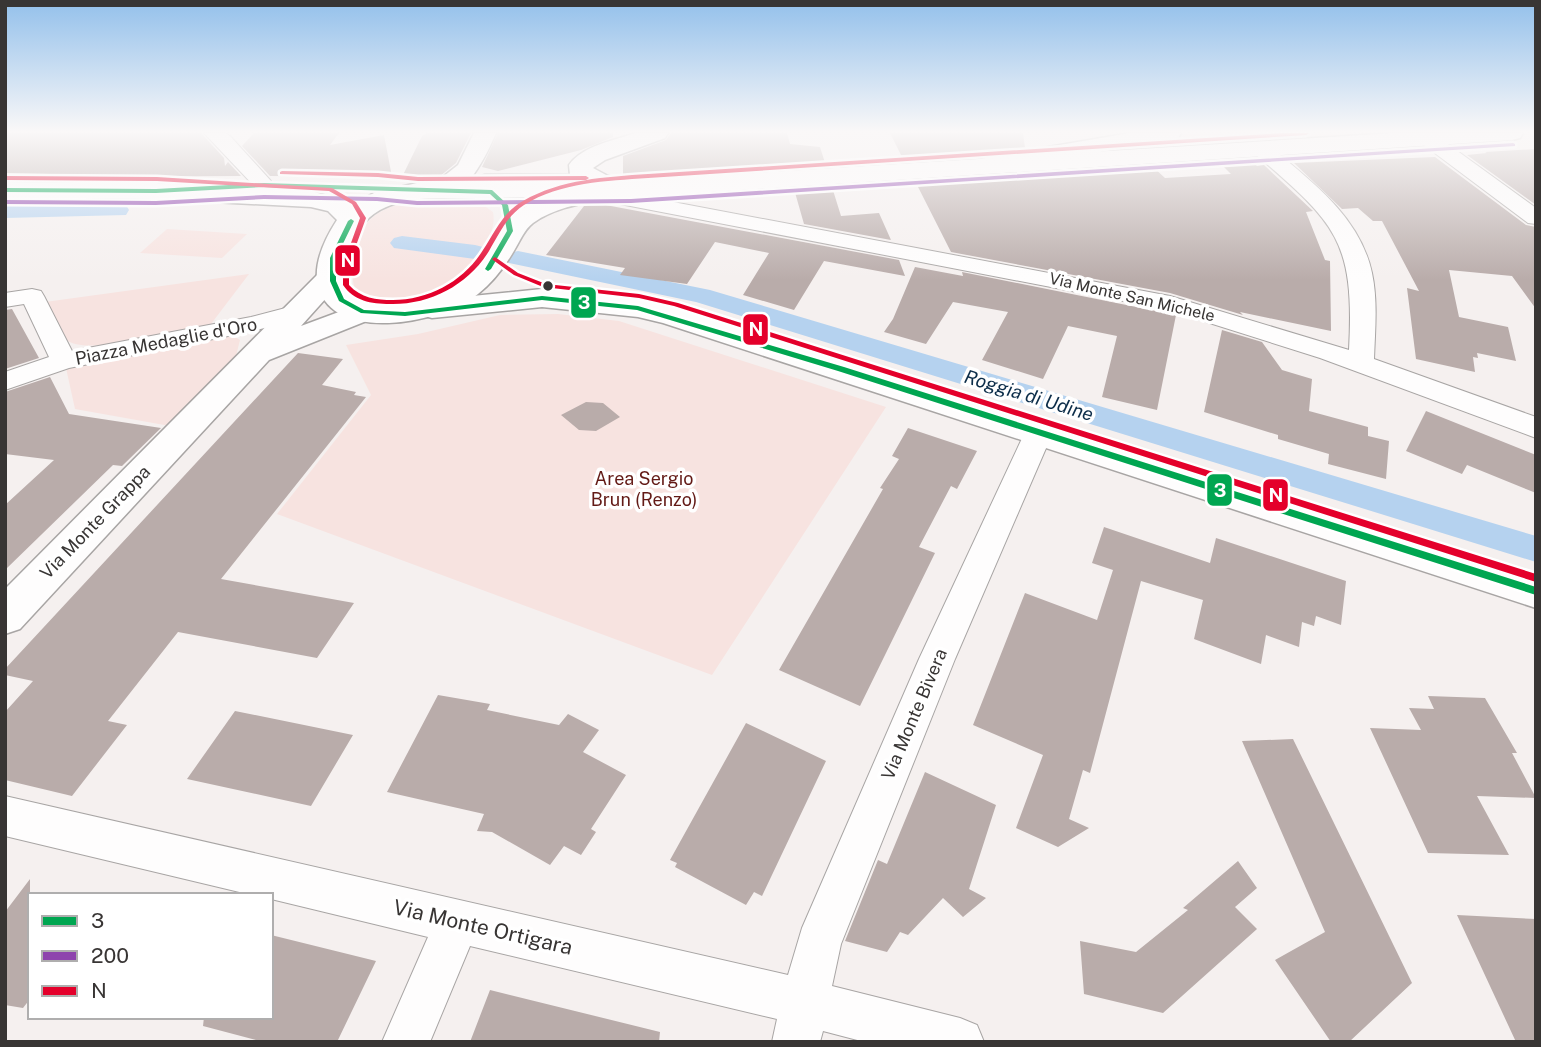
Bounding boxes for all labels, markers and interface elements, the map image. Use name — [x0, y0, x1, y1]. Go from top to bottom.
line badge: N — [334, 244, 361, 277]
text: N — [341, 249, 355, 271]
street label: Via Monte San Michele — [1047, 269, 1217, 325]
unlabelled marker — [541, 279, 555, 293]
line badge: 3 — [570, 286, 597, 319]
text: 3 — [578, 291, 590, 313]
street label: Piazza Medaglie d'Oro — [73, 313, 259, 369]
line badge: N — [742, 313, 769, 346]
text: N — [749, 318, 763, 340]
water label: Roggia di Udine — [962, 365, 1096, 425]
street label: Via Monte Grappa — [36, 461, 154, 583]
park label: Area Sergio Brun (Renzo) — [591, 468, 697, 510]
line badge: 3 — [1206, 473, 1233, 507]
line badge: N — [1262, 478, 1289, 512]
text: 3 — [1214, 479, 1226, 501]
text: N — [1269, 484, 1283, 506]
street label: Via Monte Bivera — [877, 645, 951, 783]
legend — [28, 893, 273, 1019]
street label: Via Monte Ortigara — [391, 894, 575, 960]
text: 3 — [91, 908, 104, 933]
text: 200 — [91, 943, 129, 968]
text: N — [91, 978, 107, 1003]

